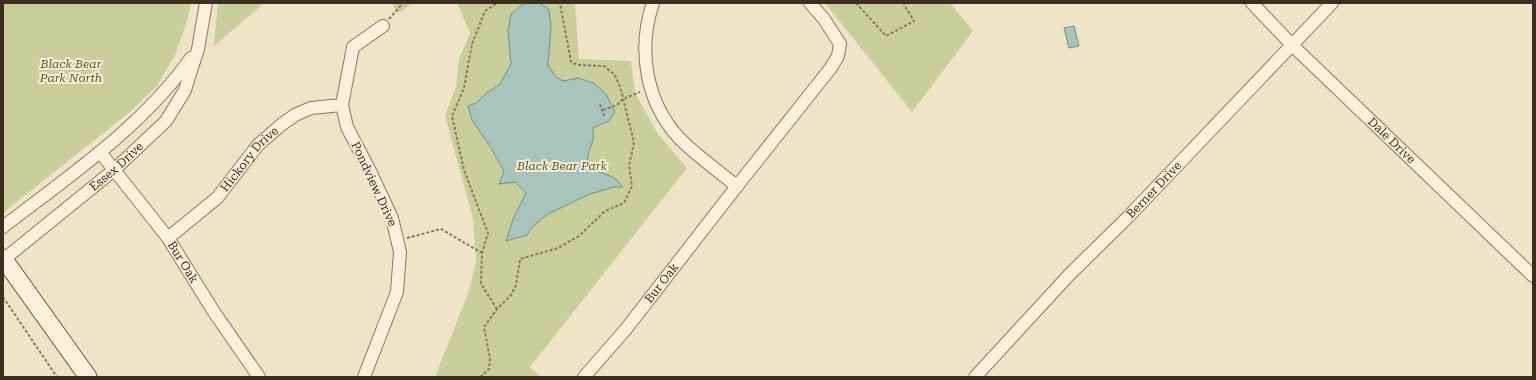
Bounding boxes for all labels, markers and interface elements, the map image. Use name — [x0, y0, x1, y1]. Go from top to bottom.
park label: Black Bear Park North — [39, 57, 102, 85]
street label: Dale Drive — [1365, 115, 1419, 167]
street label: Hickory Drive — [217, 123, 282, 195]
street label: Essex Drive — [87, 139, 146, 194]
street label: Pondview Drive — [348, 139, 400, 229]
street label: Berner Drive — [1124, 158, 1185, 221]
park label: Black Bear Park — [516, 159, 607, 173]
street label: Bur Oak — [165, 238, 202, 286]
street label: Bur Oak — [642, 260, 682, 306]

